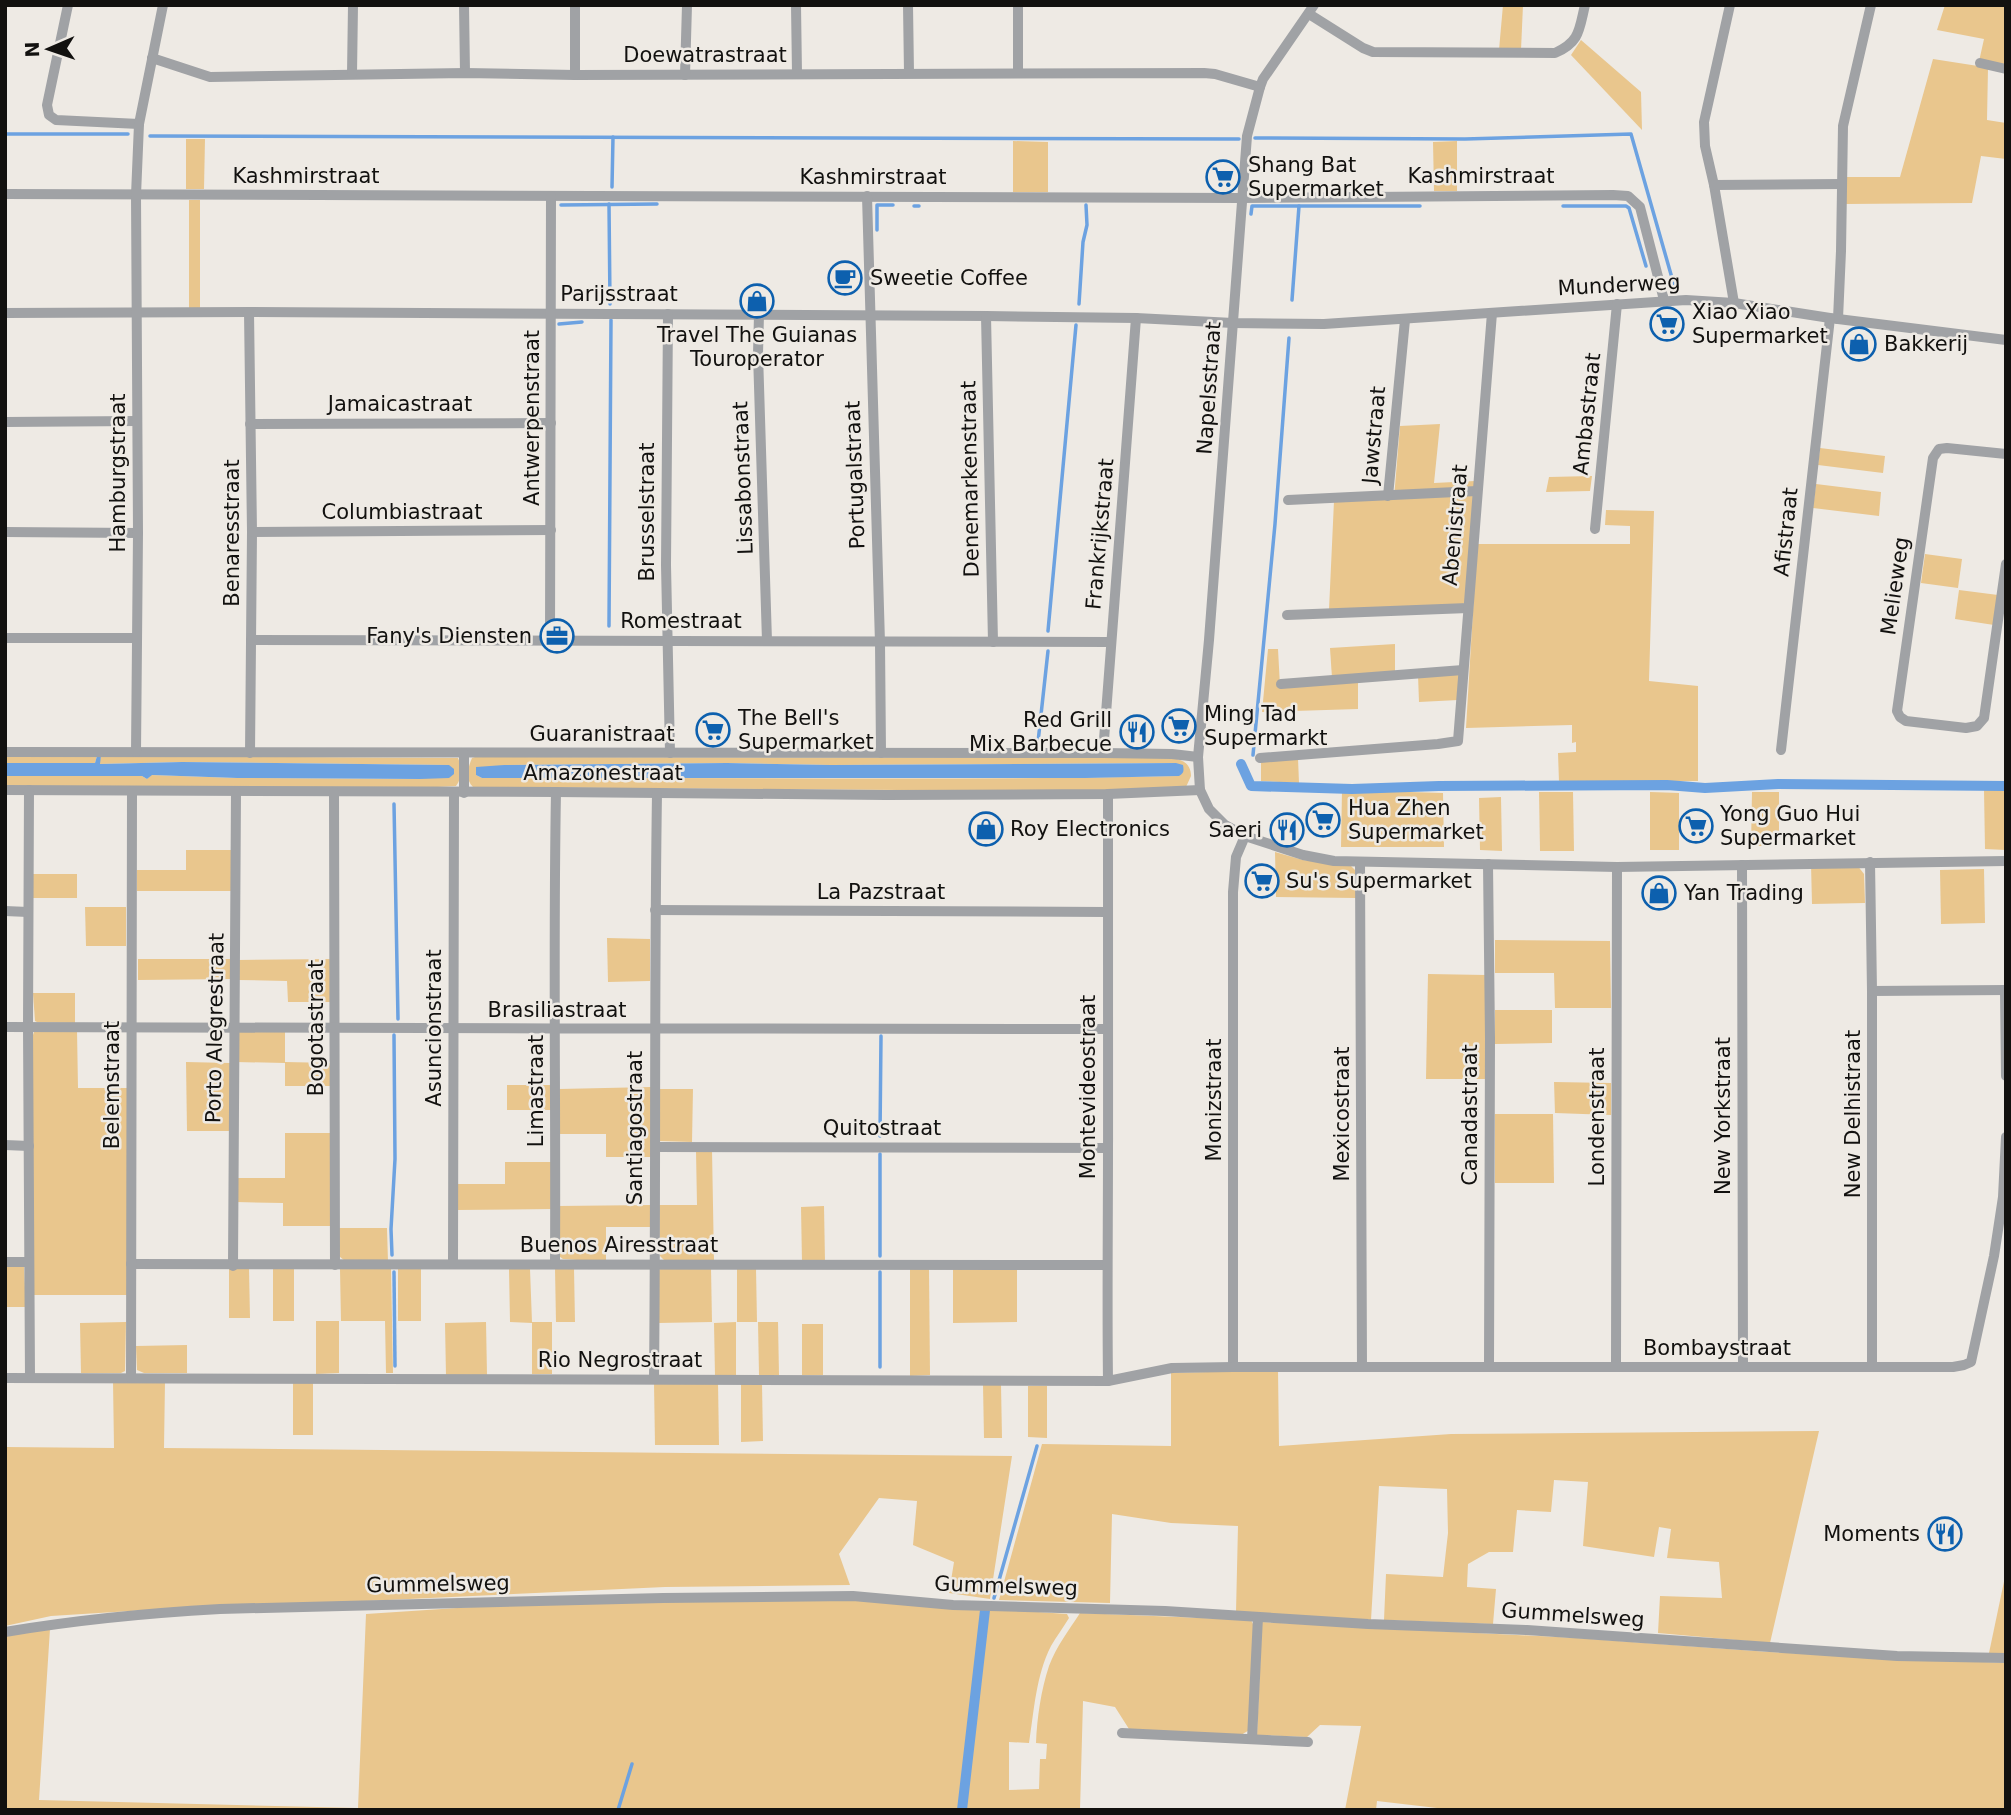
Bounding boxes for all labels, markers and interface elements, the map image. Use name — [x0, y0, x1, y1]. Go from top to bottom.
north arrow — [14, 14, 84, 84]
text: N — [21, 41, 43, 58]
street label: Doewatrastraat — [623, 43, 787, 67]
place label: Shang Bat Supermarket — [1248, 153, 1384, 201]
supermarket icon: Shang Bat Supermarket — [1204, 158, 1242, 196]
street label: Kashmirstraat — [232, 164, 380, 188]
street label: Kashmirstraat — [1407, 164, 1555, 188]
street label: Kashmirstraat — [799, 165, 947, 189]
cafe icon: Sweetie Coffee — [826, 259, 864, 297]
place label: Sweetie Coffee — [870, 266, 1028, 290]
street label: Munderweg — [1557, 270, 1681, 300]
street label: Parijsstraat — [560, 282, 678, 306]
shop icon: Travel The Guianas Touroperator — [738, 282, 776, 320]
place label: Xiao Xiao Supermarket — [1692, 300, 1828, 348]
supermarket icon: Xiao Xiao Supermarket — [1648, 305, 1686, 343]
street label: Napelsstraat — [1192, 321, 1226, 455]
place label: Travel The Guianas Touroperator — [656, 323, 857, 371]
shop icon: Bakkerij — [1840, 325, 1878, 363]
street label: Antwerpenstraat — [520, 330, 544, 506]
place label: Bakkerij — [1884, 332, 1968, 356]
street label: Ambastraat — [1569, 352, 1605, 476]
street label: Denemarkenstraat — [956, 380, 984, 578]
street label: Jawstraat — [1358, 385, 1390, 487]
street label: Jamaicastraat — [326, 392, 472, 416]
street label: Hamburgstraat — [106, 393, 130, 553]
street label: Portugalstraat — [840, 400, 870, 550]
street label: Lissabonstraat — [728, 401, 758, 555]
street label: Brusselstraat — [635, 443, 659, 581]
street label: Frankrijkstraat — [1081, 457, 1119, 611]
street label: Benaresstraat — [220, 459, 244, 607]
street label: Abenistraat — [1438, 463, 1472, 587]
street label: Afistraat — [1769, 486, 1803, 578]
street label: Columbiastraat — [322, 500, 482, 524]
street label: Melieweg — [1876, 535, 1914, 637]
street label: Romestraat — [620, 609, 742, 633]
office icon: Fany's Diensten — [538, 617, 576, 655]
place label: Fany's Diensten — [366, 624, 532, 648]
place label: Ming Tad Supermarkt — [1204, 702, 1328, 750]
place label: The Bell's Supermarket — [737, 706, 874, 754]
supermarket icon: Ming Tad Supermarkt — [1160, 707, 1198, 745]
place label: Red Grill Mix Barbecue — [969, 708, 1112, 756]
supermarket icon: The Bell's Supermarket — [694, 711, 732, 749]
restaurant icon: Red Grill Mix Barbecue — [1118, 713, 1156, 751]
street label: Guaranistraat — [530, 722, 674, 746]
street label: Amazonestraat — [523, 761, 683, 785]
place label: Hua Zhen Supermarket — [1348, 796, 1484, 844]
supermarket icon: Hua Zhen Supermarket — [1304, 801, 1342, 839]
place label: Yong Guo Hui Supermarket — [1719, 802, 1860, 850]
supermarket icon: Yong Guo Hui Supermarket — [1677, 807, 1715, 845]
shop icon: Roy Electronics — [967, 810, 1005, 848]
restaurant icon: Saeri — [1268, 811, 1306, 849]
place label: Roy Electronics — [1010, 817, 1170, 841]
place label: Saeri — [1208, 818, 1262, 842]
supermarket icon: Su's Supermarket — [1243, 862, 1281, 900]
place label: Su's Supermarket — [1286, 869, 1472, 893]
shop icon: Yan Trading — [1640, 874, 1678, 912]
street label: La Pazstraat — [817, 880, 945, 904]
place label: Yan Trading — [1683, 881, 1804, 905]
street label: Porto Alegrestraat — [201, 933, 229, 1123]
street label: Asuncionstraat — [422, 949, 446, 1107]
street label: Bogotastraat — [304, 960, 328, 1096]
street label: Montevideostraat — [1076, 995, 1100, 1179]
street label: Brasiliastraat — [487, 998, 627, 1022]
street label: Belemstraat — [100, 1021, 124, 1149]
street label: New Delhistraat — [1841, 1030, 1865, 1198]
street label: Limastraat — [524, 1035, 548, 1147]
street label: New Yorkstraat — [1711, 1037, 1735, 1195]
street label: Monizstraat — [1202, 1039, 1226, 1161]
street label: Canadastraat — [1458, 1044, 1482, 1186]
street label: Mexicostraat — [1330, 1046, 1354, 1182]
street label: Londenstraat — [1585, 1048, 1609, 1186]
street label: Santiagostraat — [623, 1051, 647, 1205]
street label: Quitostraat — [823, 1116, 941, 1140]
street label: Buenos Airesstraat — [520, 1233, 718, 1257]
street label: Bombaystraat — [1643, 1336, 1791, 1360]
street label: Rio Negrostraat — [538, 1348, 702, 1372]
restaurant icon: Moments — [1926, 1515, 1964, 1553]
place label: Moments — [1823, 1522, 1920, 1546]
street label: Gummelsweg — [366, 1571, 510, 1597]
street label: Gummelsweg — [934, 1572, 1078, 1600]
street label: Gummelsweg — [1501, 1598, 1645, 1632]

